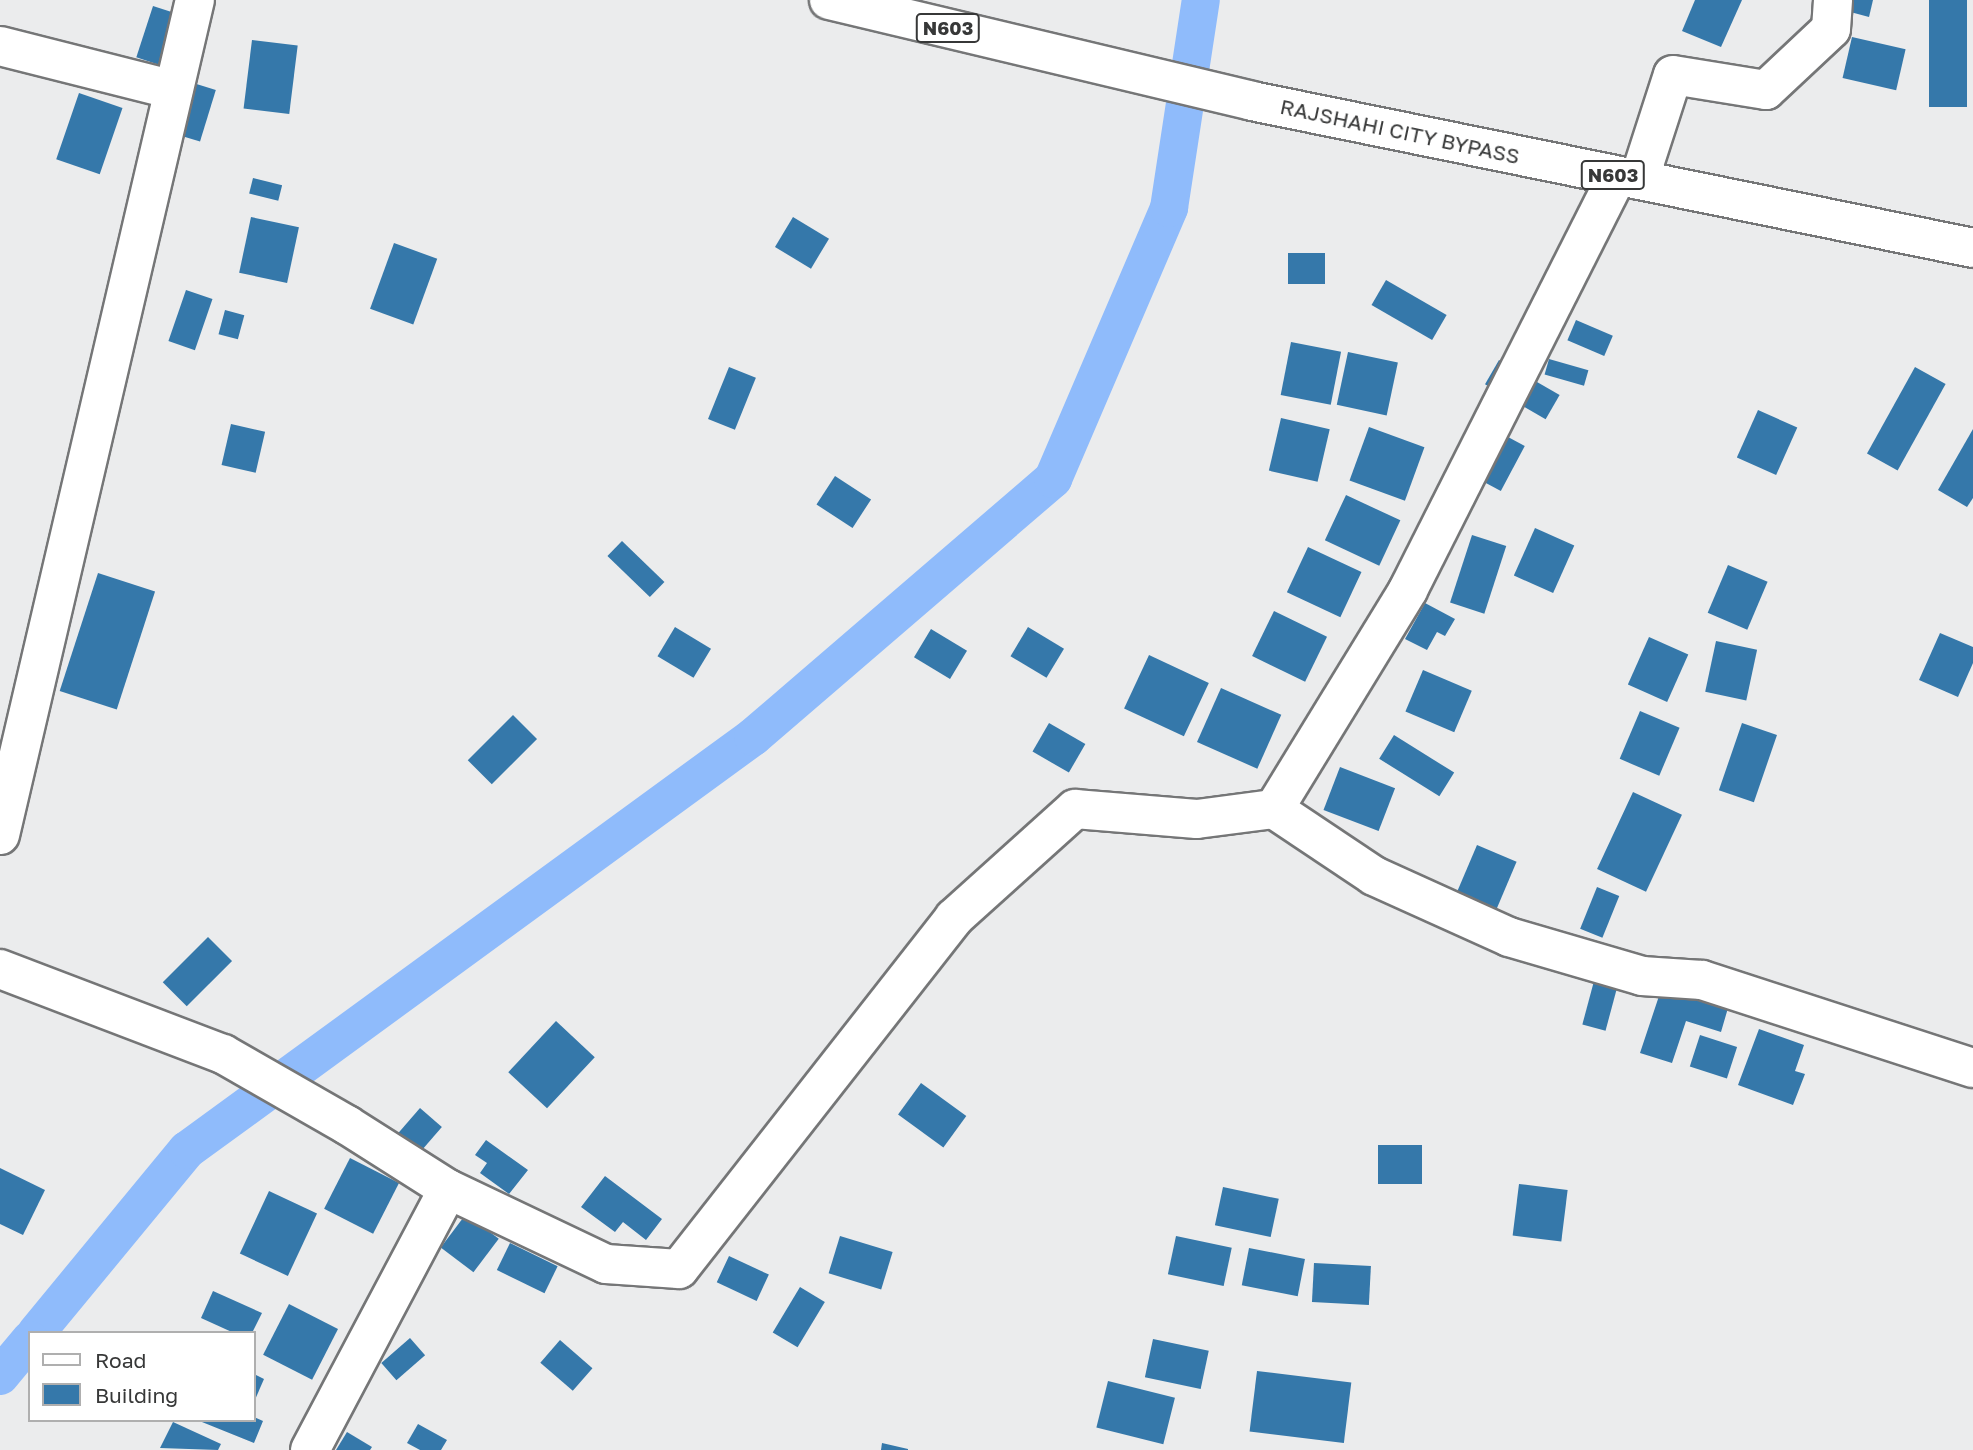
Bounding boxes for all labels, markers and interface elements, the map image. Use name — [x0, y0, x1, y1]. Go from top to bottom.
road number: N603 — [915, 12, 981, 44]
street label: RAJSHAHI CITY BYPASS — [1278, 93, 1522, 169]
road number: N603 — [1580, 160, 1646, 190]
legend — [28, 1331, 256, 1422]
text: Road — [95, 1347, 146, 1373]
text: Building — [95, 1382, 178, 1408]

